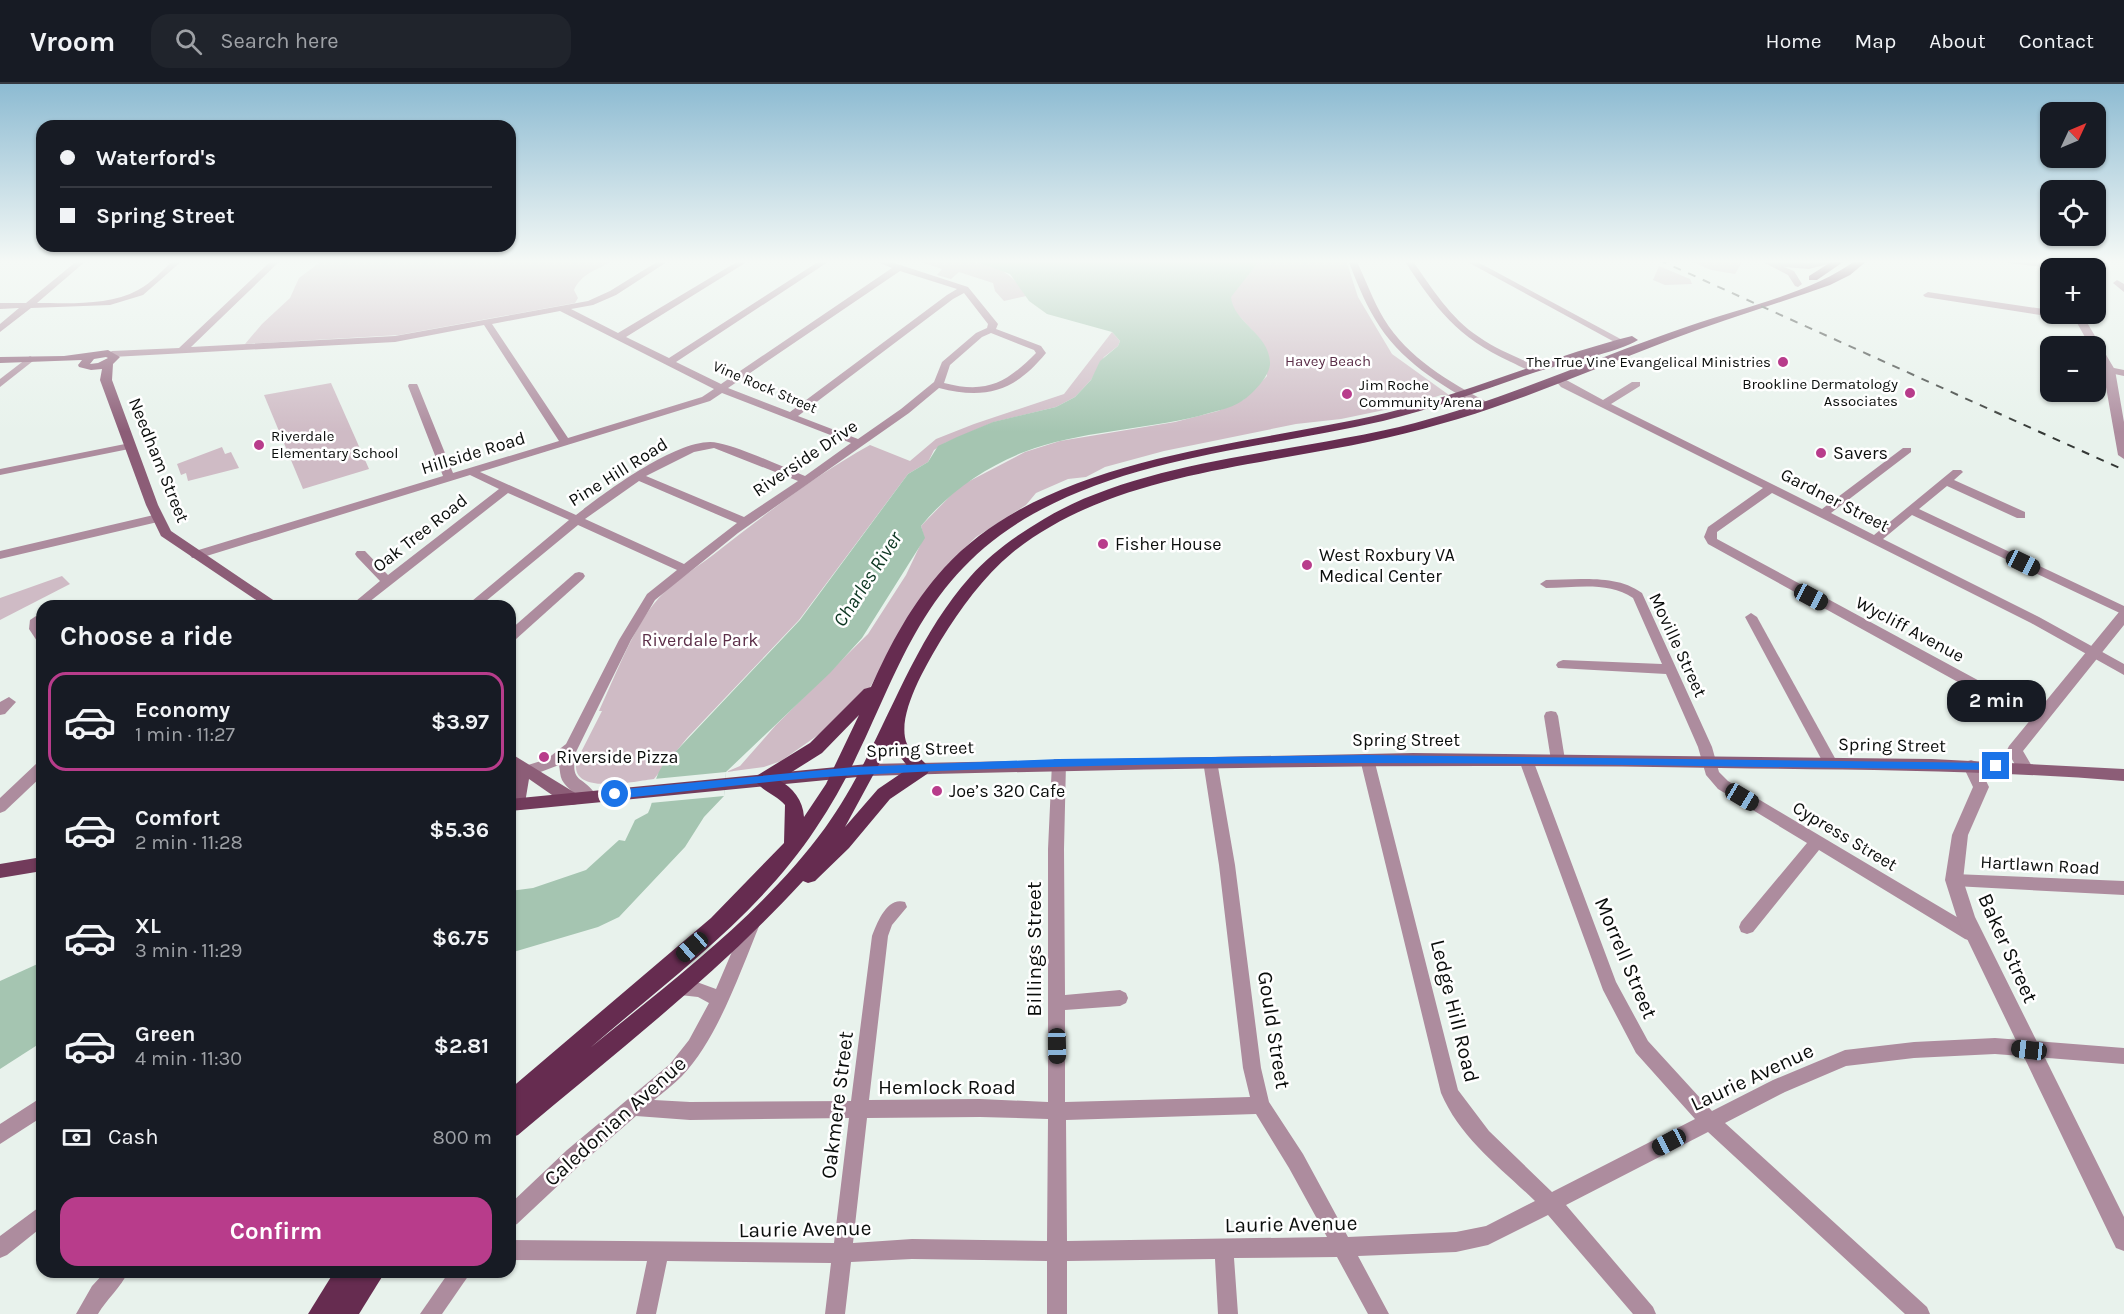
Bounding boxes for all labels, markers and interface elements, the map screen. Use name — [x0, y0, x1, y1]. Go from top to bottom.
search box — [151, 14, 571, 68]
text: Vroom — [30, 25, 115, 58]
icon: search — [172, 25, 205, 58]
text: Search here — [220, 28, 339, 54]
text: Home — [1766, 29, 1822, 53]
text: Map — [1855, 29, 1896, 53]
text: About — [1929, 29, 1986, 53]
text: Contact — [2019, 29, 2094, 53]
north arrow — [2040, 102, 2106, 168]
map controls — [2040, 102, 2106, 402]
text: Waterford's — [96, 145, 216, 171]
button: locate — [2040, 180, 2106, 246]
text: Spring Street — [96, 203, 235, 229]
button: + — [2040, 258, 2106, 324]
button: − — [2040, 336, 2106, 402]
park label: Havey Beach — [1285, 352, 1371, 370]
place label: The True Vine Evangelical Ministries — [1526, 353, 1771, 371]
marker: The True Vine Evangelical Ministries — [1776, 355, 1790, 369]
street label: Vine Rock Street — [710, 357, 820, 417]
place label: Brookline Dermatology Associates — [1742, 375, 1898, 410]
place label: Jim Roche Community Arena — [1359, 376, 1482, 411]
marker: Brookline Dermatology Associates — [1903, 386, 1917, 400]
marker: Jim Roche Community Arena — [1340, 387, 1354, 401]
street label: Needham Street — [124, 394, 194, 526]
street label: Riverside Drive — [748, 415, 862, 501]
place label: Riverdale Elementary School — [271, 427, 398, 462]
street label: Hillside Road — [418, 427, 528, 479]
street label: Pine Hill Road — [564, 433, 672, 511]
marker: Riverdale Elementary School — [252, 438, 266, 452]
place label: Savers — [1833, 442, 1888, 464]
marker: Savers — [1814, 446, 1828, 460]
street label: Gardner Street — [1777, 463, 1893, 537]
street label: Oak Tree Road — [368, 489, 472, 577]
water label: Charles River — [828, 527, 907, 631]
place label: Fisher House — [1115, 533, 1222, 555]
marker: Fisher House — [1096, 537, 1110, 551]
place label: West Roxbury VA Medical Center — [1319, 544, 1455, 587]
car — [2003, 547, 2043, 579]
marker: West Roxbury VA Medical Center — [1300, 558, 1314, 572]
car — [1791, 581, 1831, 613]
street label: Moville Street — [1644, 589, 1712, 701]
street label: Wycliff Avenue — [1852, 591, 1968, 667]
text: Choose a ride — [60, 620, 233, 652]
park label: Riverdale Park — [642, 629, 758, 651]
callout: 2 min — [1946, 679, 2046, 721]
text: 2 min — [1969, 689, 2024, 712]
icon: car — [63, 695, 117, 749]
text: Economy — [135, 697, 230, 723]
text: $3.97 — [431, 709, 489, 735]
text: 1 min · 11:27 — [135, 723, 235, 746]
street label: Spring Street — [1352, 729, 1460, 751]
street label: Spring Street — [1838, 733, 1946, 757]
street label: Spring Street — [866, 736, 975, 762]
place label: Riverside Pizza — [556, 746, 679, 768]
marker: Riverside Pizza — [537, 750, 551, 764]
route end — [1982, 752, 2009, 779]
route start — [601, 780, 628, 807]
place label: Joe’s 320 Cafe — [949, 780, 1065, 802]
car — [1722, 780, 1762, 814]
marker: Joe’s 320 Cafe — [930, 784, 944, 798]
street label: Cypress Street — [1789, 796, 1902, 876]
icon: car — [63, 803, 117, 857]
text: Comfort — [135, 805, 220, 831]
text: $5.36 — [429, 817, 489, 843]
text: 2 min · 11:28 — [135, 831, 243, 854]
street label: Hartlawn Road — [1980, 851, 2100, 879]
street label: Billings Street — [1022, 881, 1046, 1017]
street label: Baker Street — [1973, 889, 2043, 1007]
street label: Morrell Street — [1590, 894, 1662, 1022]
icon: car — [63, 911, 117, 965]
text: XL — [135, 913, 161, 939]
text: $6.75 — [432, 925, 489, 951]
car — [673, 928, 711, 966]
street label: Ledge Hill Road — [1426, 937, 1484, 1085]
text: 3 min · 11:29 — [135, 939, 242, 962]
street label: Gould Street — [1253, 970, 1295, 1091]
icon: car — [63, 1019, 117, 1073]
text: Green — [135, 1021, 196, 1047]
car — [1048, 1028, 1066, 1064]
street label: Oakmere Street — [816, 1030, 858, 1180]
text: $2.81 — [434, 1033, 489, 1059]
street label: Laurie Avenue — [1687, 1038, 1817, 1116]
car — [2010, 1039, 2048, 1061]
text: 4 min · 11:30 — [135, 1047, 242, 1070]
street label: Caledonian Avenue — [539, 1051, 691, 1191]
street label: Hemlock Road — [878, 1075, 1016, 1099]
icon: cash — [60, 1121, 93, 1154]
text: Cash — [108, 1124, 158, 1150]
text: 800 m — [433, 1126, 492, 1149]
car — [1649, 1126, 1689, 1158]
button: Confirm — [60, 1197, 492, 1266]
street label: Laurie Avenue — [1224, 1211, 1358, 1237]
street label: Laurie Avenue — [738, 1216, 872, 1242]

